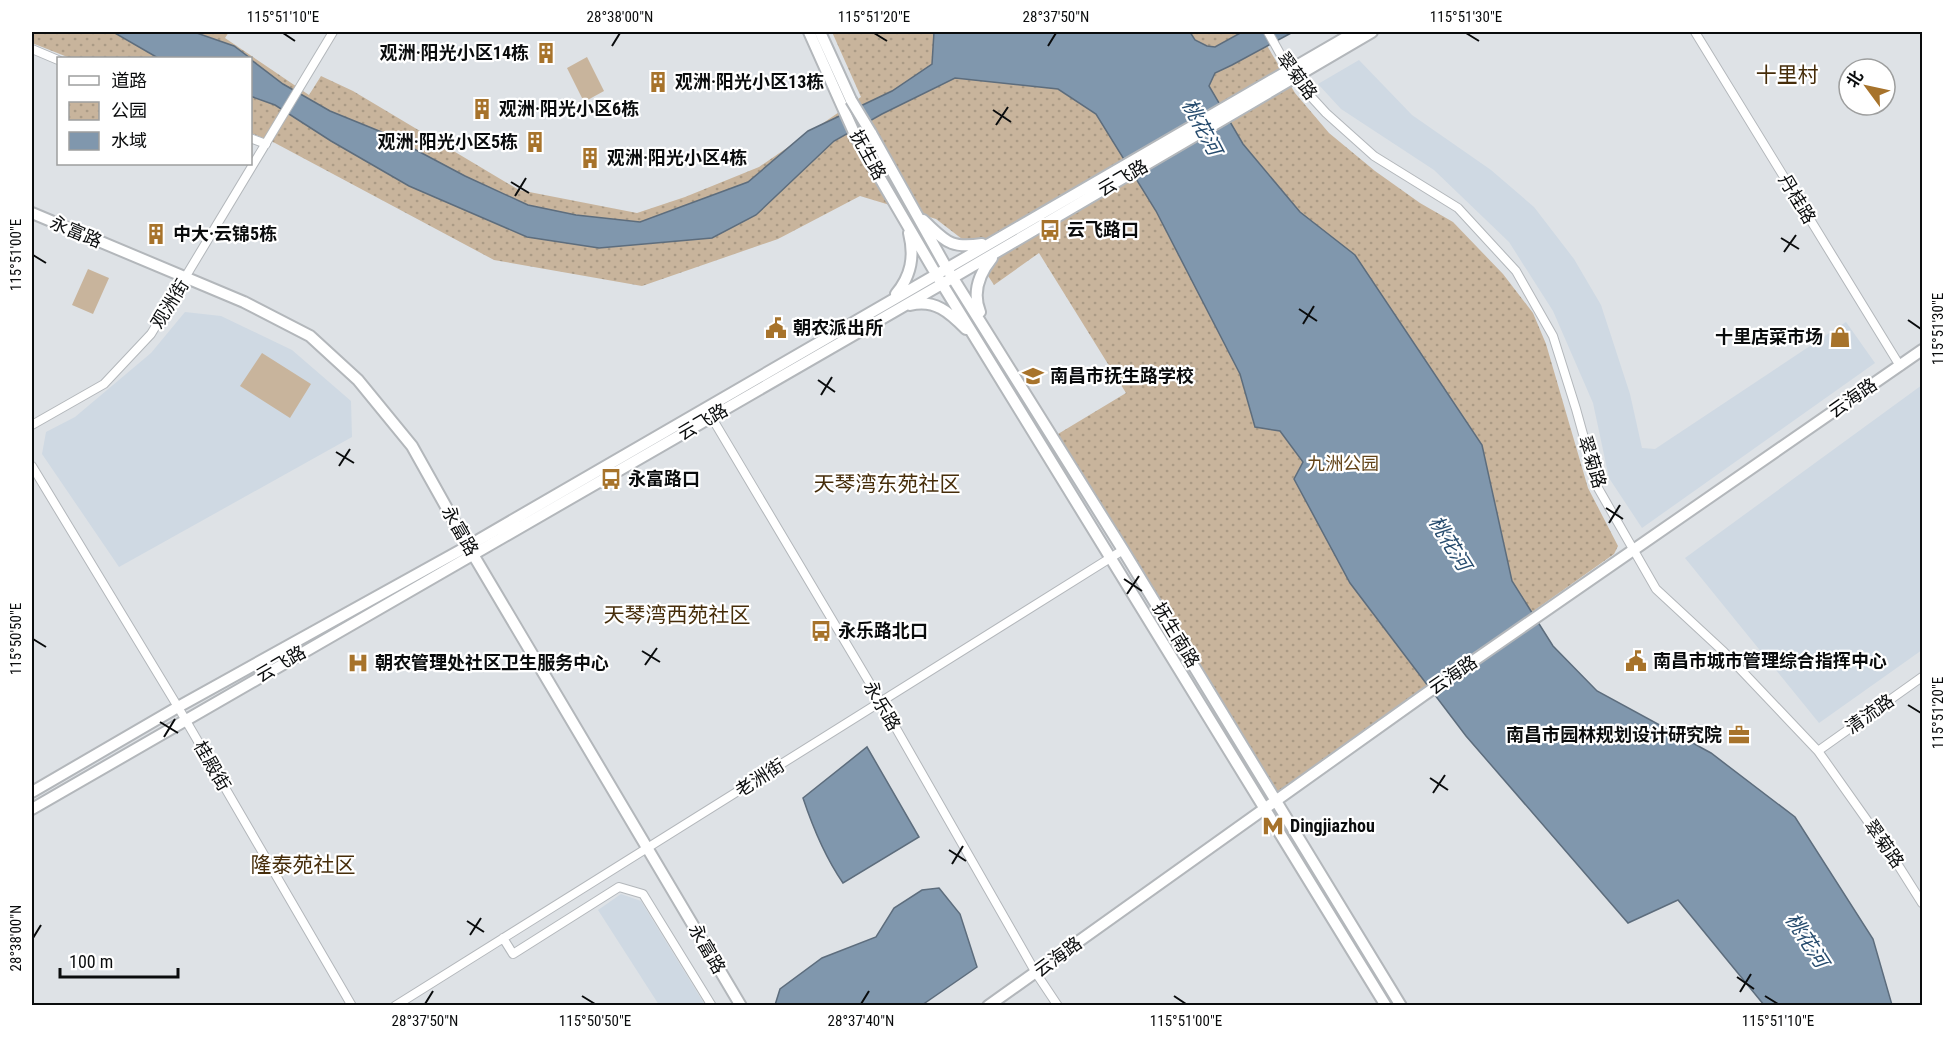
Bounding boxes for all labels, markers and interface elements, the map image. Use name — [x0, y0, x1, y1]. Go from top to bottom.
text: 115°51'10"E — [247, 8, 319, 26]
text: 28°38'00"N — [587, 8, 653, 26]
text: 115°51'20"E — [838, 8, 910, 26]
text: 28°37'50"N — [1023, 8, 1089, 26]
text: 115°51'30"E — [1430, 8, 1502, 26]
building icon: 观洲·阳光小区14栋 — [534, 41, 558, 65]
place label: 观洲·阳光小区14栋 — [380, 42, 529, 63]
street label: 翠菊路 — [1273, 48, 1322, 104]
legend — [57, 57, 252, 165]
north arrow — [1837, 57, 1897, 117]
district label: 十里村 — [1756, 63, 1819, 87]
text: 北 — [1843, 67, 1867, 91]
text: 道路 — [111, 70, 147, 91]
building icon: 观洲·阳光小区13栋 — [646, 70, 670, 94]
place label: 观洲·阳光小区13栋 — [675, 71, 824, 92]
water label: 桃花河 — [1177, 95, 1229, 163]
building icon: 观洲·阳光小区6栋 — [470, 97, 494, 121]
place label: 观洲·阳光小区6栋 — [499, 98, 639, 119]
text: 公园 — [111, 100, 147, 121]
street label: 抚生路 — [846, 126, 891, 183]
text: 水域 — [111, 130, 147, 151]
building icon: 观洲·阳光小区5栋 — [523, 130, 547, 154]
place label: 观洲·阳光小区5栋 — [378, 131, 518, 152]
building icon: 观洲·阳光小区4栋 — [578, 146, 602, 170]
place label: 观洲·阳光小区4栋 — [607, 147, 747, 168]
street label: 云飞路 — [1094, 155, 1151, 200]
street label: 丹桂路 — [1775, 170, 1820, 227]
street label: 永富路 — [47, 211, 105, 252]
bus stop icon: 云飞路口 — [1038, 218, 1062, 242]
text: 115°51'00"E — [7, 219, 25, 291]
place label: 云飞路口 — [1067, 219, 1139, 240]
building icon: 中大·云锦5栋 — [144, 222, 168, 246]
place label: 中大·云锦5栋 — [173, 223, 277, 244]
street label: 观洲街 — [146, 275, 193, 332]
text: 115°51'30"E — [1929, 293, 1947, 365]
public building icon: 朝农派出所 — [764, 316, 788, 340]
place label: 朝农派出所 — [793, 317, 883, 338]
shop icon: 十里店菜市场 — [1828, 325, 1852, 349]
place label: 十里店菜市场 — [1715, 326, 1823, 347]
school or university icon: 南昌市抚生路学校 — [1021, 364, 1045, 388]
place label: 南昌市抚生路学校 — [1050, 365, 1194, 386]
street label: 云海路 — [1825, 374, 1881, 422]
street label: 云飞路 — [674, 399, 731, 444]
street label: 翠菊路 — [1575, 433, 1610, 491]
park label: 九洲公园 — [1307, 453, 1379, 474]
bus stop icon: 永富路口 — [599, 467, 623, 491]
place label: 永富路口 — [628, 468, 700, 489]
district label: 天琴湾东苑社区 — [814, 472, 961, 496]
street label: 永富路 — [438, 502, 483, 559]
water label: 桃花河 — [1424, 511, 1478, 578]
street label: 抚生南路 — [1149, 598, 1204, 671]
text: 115°50'50"E — [7, 603, 25, 675]
district label: 天琴湾西苑社区 — [604, 603, 751, 627]
bus stop icon: 永乐路北口 — [809, 619, 833, 643]
place label: 永乐路北口 — [838, 620, 928, 641]
street label: 云飞路 — [252, 641, 309, 686]
public building icon: 南昌市城市管理综合指挥中心 — [1624, 649, 1648, 673]
place label: 南昌市城市管理综合指挥中心 — [1653, 650, 1887, 671]
hospital icon: 朝农管理处社区卫生服务中心 — [346, 651, 370, 675]
street label: 云海路 — [1424, 651, 1481, 698]
place label: 朝农管理处社区卫生服务中心 — [375, 652, 609, 673]
street label: 永乐路 — [860, 677, 905, 734]
text: 115°51'20"E — [1929, 677, 1947, 749]
street label: 清流路 — [1842, 690, 1898, 738]
office icon: 南昌市园林规划设计研究院 — [1727, 723, 1751, 747]
place label: 南昌市园林规划设计研究院 — [1506, 724, 1722, 745]
street label: 桂殿街 — [190, 737, 235, 794]
street label: 老洲街 — [731, 754, 788, 801]
metro station icon: Dingjiazhou — [1261, 814, 1285, 838]
place label: Dingjiazhou — [1290, 815, 1375, 836]
street label: 翠菊路 — [1860, 816, 1908, 872]
district label: 隆泰苑社区 — [251, 853, 356, 877]
text: 28°38'00"N — [7, 905, 25, 971]
water label: 桃花河 — [1781, 908, 1836, 975]
street label: 永富路 — [685, 920, 730, 977]
street label: 云海路 — [1030, 932, 1086, 981]
scale bar — [60, 941, 178, 979]
text: 100 m — [69, 951, 113, 972]
text: 28°37'50"N — [392, 1012, 458, 1030]
text: 115°50'50"E — [559, 1012, 631, 1030]
text: 28°37'40"N — [828, 1012, 894, 1030]
text: 115°51'00"E — [1150, 1012, 1222, 1030]
text: 115°51'10"E — [1742, 1012, 1814, 1030]

